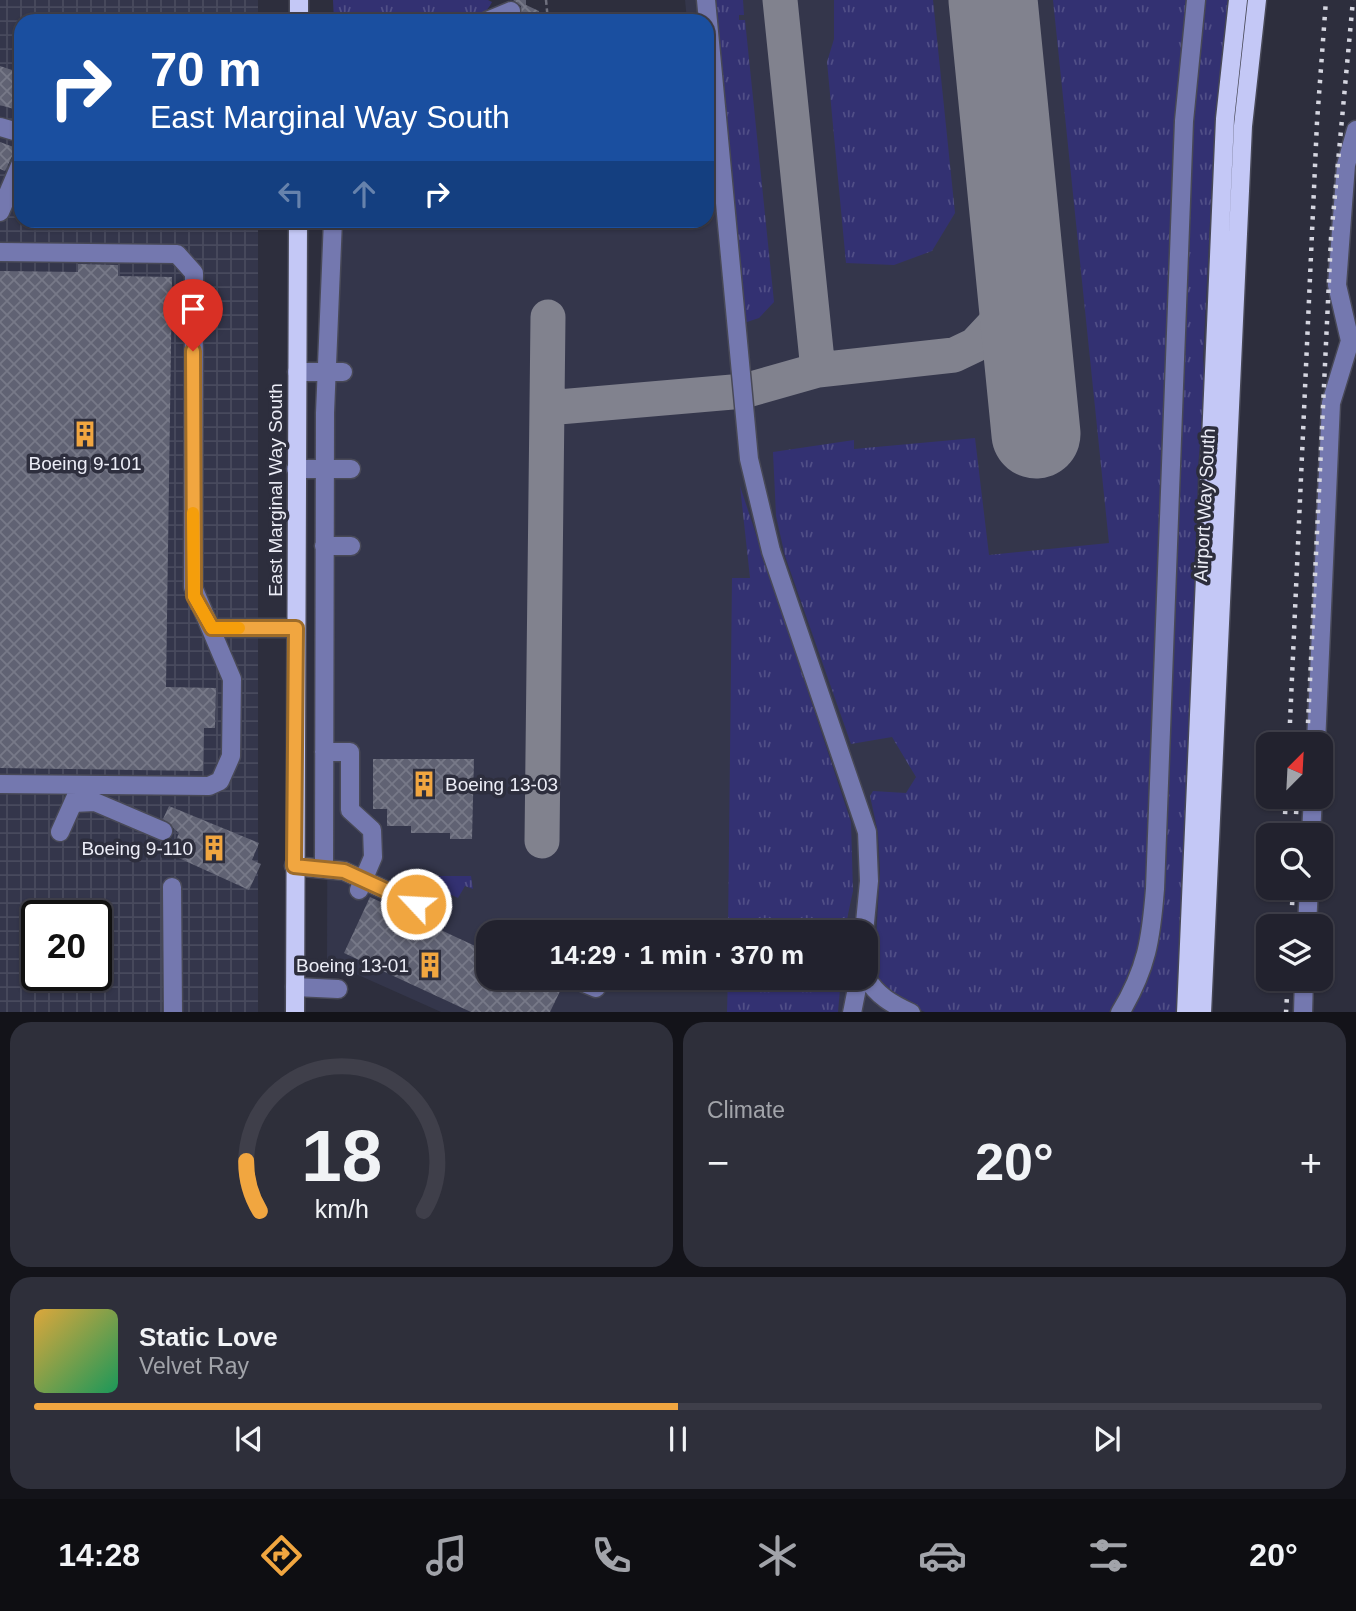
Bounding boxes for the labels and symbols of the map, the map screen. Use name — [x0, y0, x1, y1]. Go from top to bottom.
pin — [163, 279, 223, 351]
street label: East Marginal Way South — [265, 383, 286, 597]
building icon: Boeing 9-101 — [70, 419, 100, 449]
street label: Airport Way South — [1190, 428, 1219, 582]
place label: Boeing 9-101 — [28, 453, 142, 474]
north arrow — [1256, 732, 1334, 808]
building icon: Boeing 13-03 — [409, 769, 439, 799]
place label: Boeing 13-03 — [445, 774, 558, 795]
building icon: Boeing 9-110 — [199, 833, 229, 863]
place label: Boeing 9-110 — [81, 838, 193, 859]
position arrow — [379, 867, 453, 941]
speed limit sign: 20 — [21, 900, 112, 991]
building icon: Boeing 13-01 — [415, 950, 445, 980]
place label: Boeing 13-01 — [296, 955, 409, 976]

